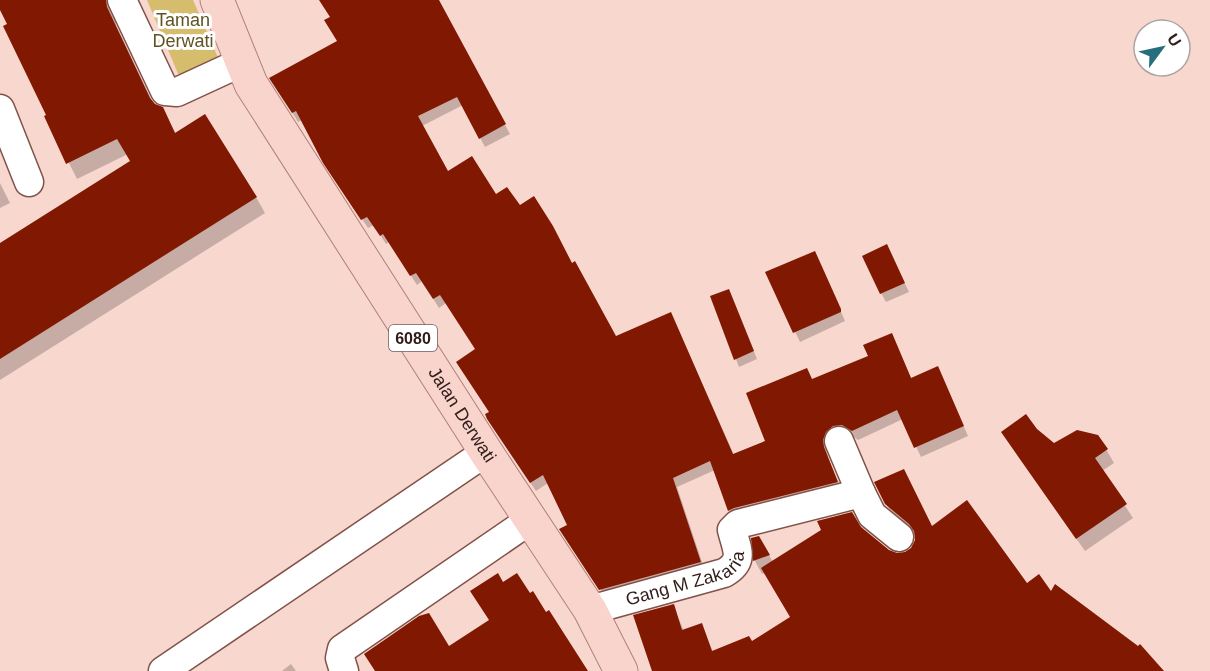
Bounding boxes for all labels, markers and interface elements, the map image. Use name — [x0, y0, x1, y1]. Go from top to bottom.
park label: Taman Derwati — [152, 10, 214, 51]
north arrow — [1132, 18, 1192, 78]
text: U — [1164, 31, 1184, 50]
road number: 6080 — [389, 325, 437, 351]
street label: Jalan Derwati — [424, 363, 500, 466]
street label: Gang M Zakaria — [623, 549, 748, 610]

